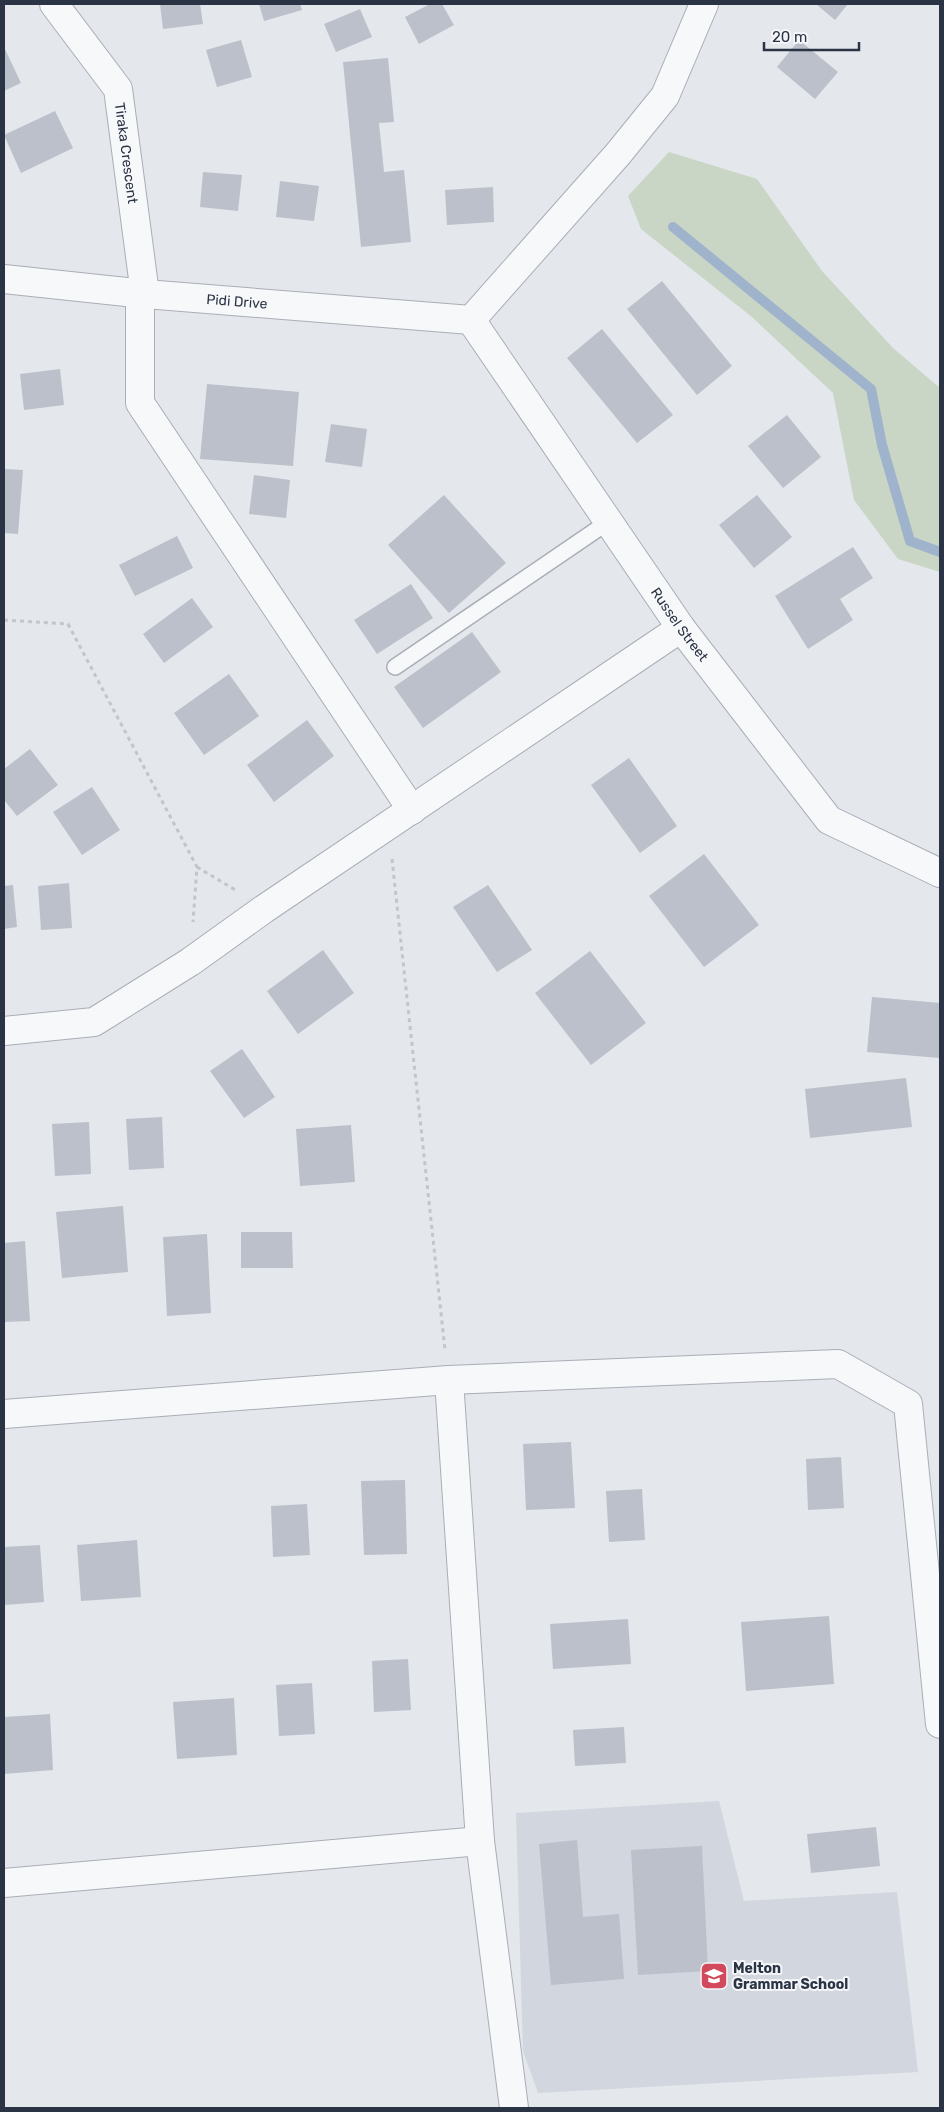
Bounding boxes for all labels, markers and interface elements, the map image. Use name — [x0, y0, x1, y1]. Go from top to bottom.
scale bar — [764, 20, 859, 52]
text: 20 m — [772, 28, 807, 46]
street label: Tiraka Crescent — [111, 102, 142, 205]
street label: Pidi Drive — [206, 290, 268, 312]
street label: Russel Street — [647, 584, 712, 665]
place label: Melton Grammar School — [733, 1960, 848, 1993]
school or university icon: Melton Grammar School — [699, 1961, 729, 1991]

